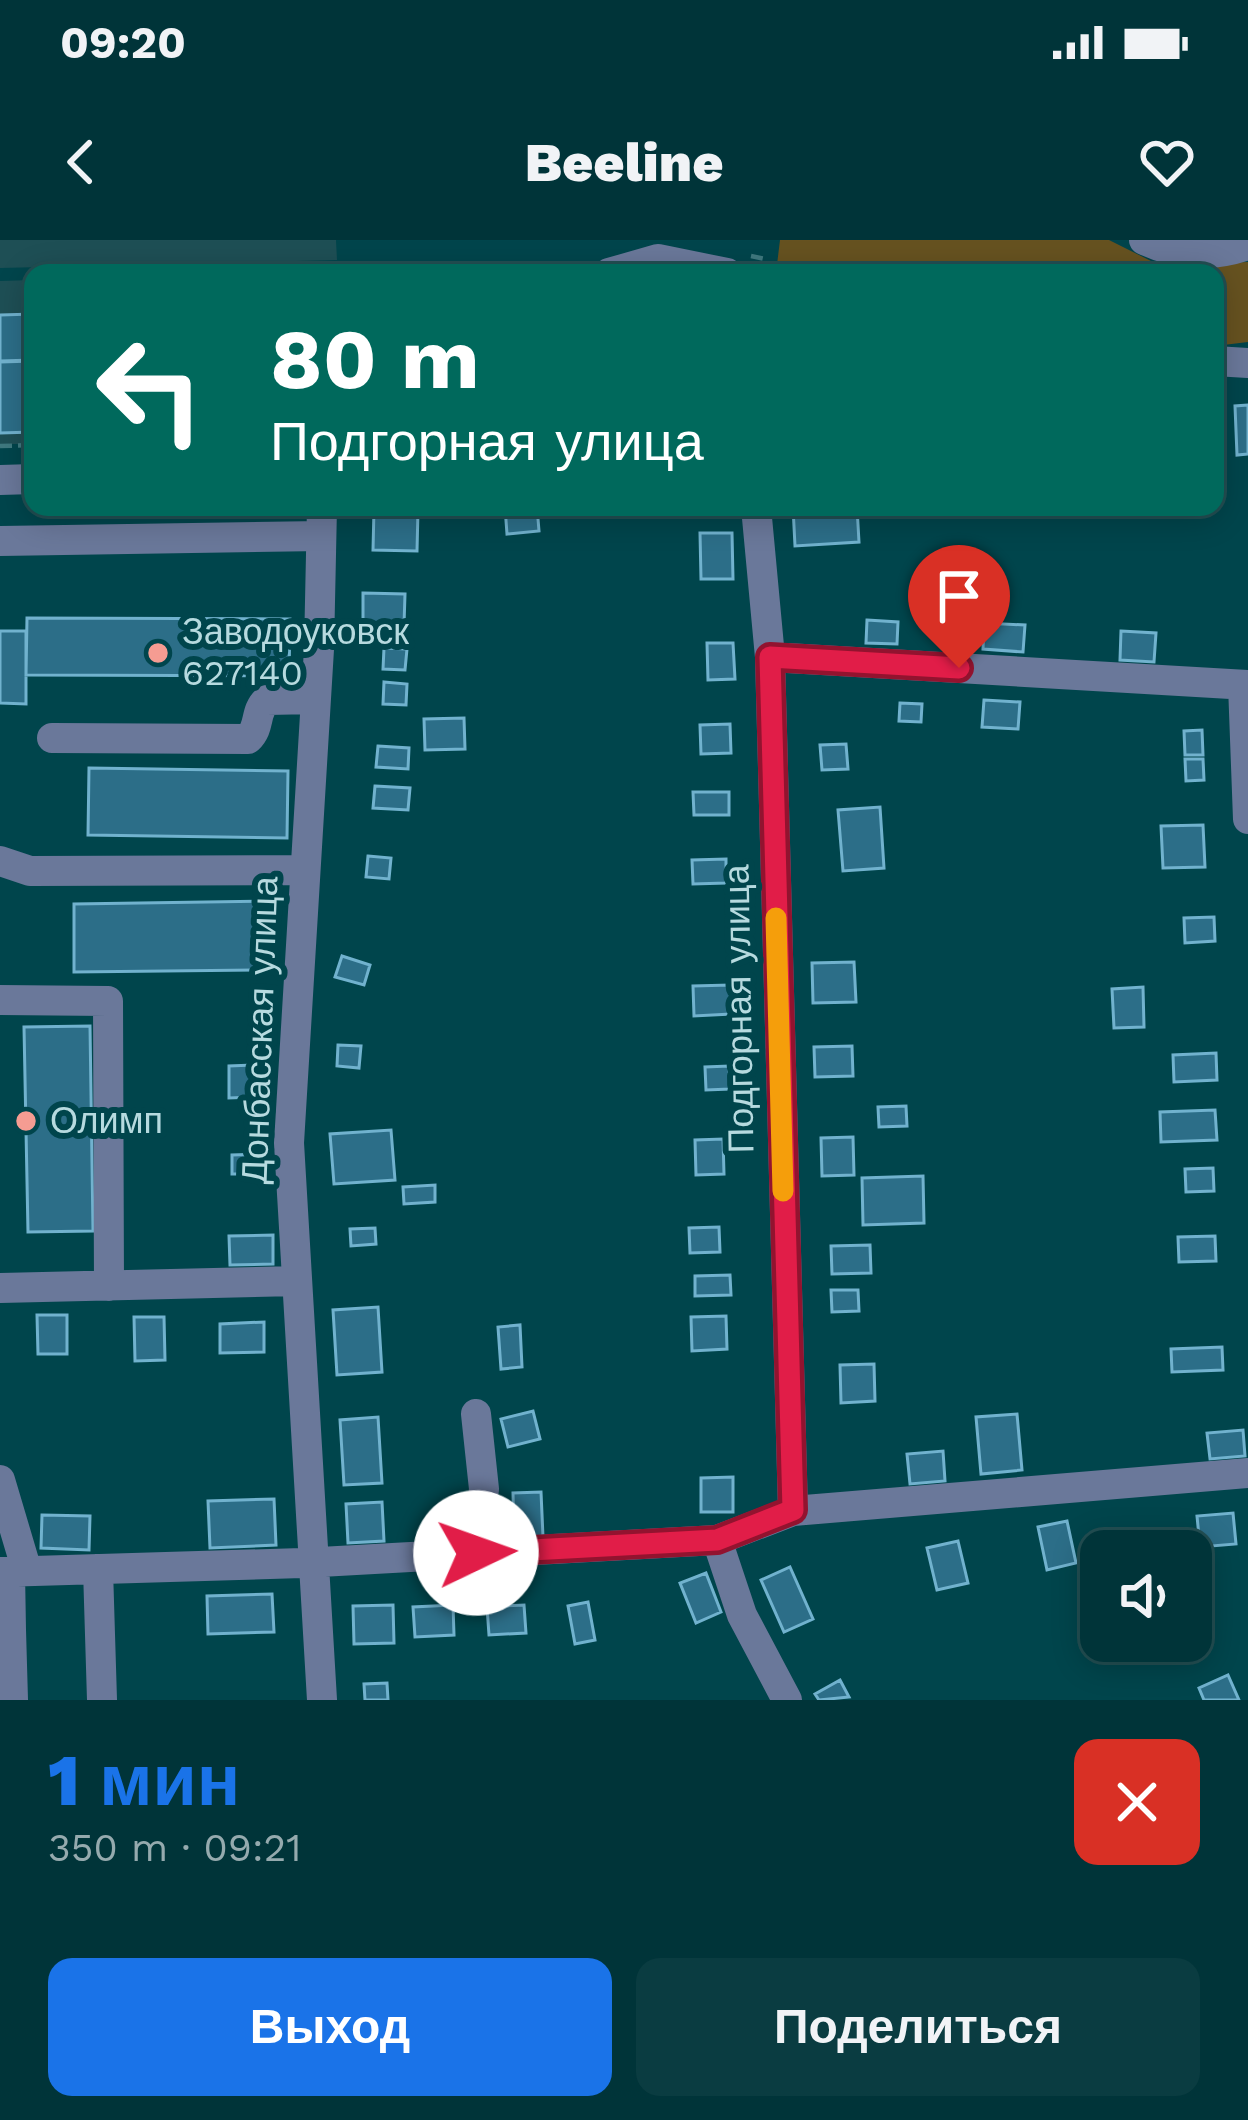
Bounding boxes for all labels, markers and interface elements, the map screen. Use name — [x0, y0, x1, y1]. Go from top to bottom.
text: 09:20 — [60, 16, 186, 69]
icon: back — [48, 129, 114, 195]
icon: heart — [1134, 129, 1200, 195]
text: Beeline — [524, 131, 724, 194]
text: 80 m — [270, 310, 480, 408]
icon: left — [72, 312, 228, 468]
text: Подгорная улица — [270, 410, 704, 473]
pin — [908, 545, 1010, 668]
icon: arrive — [926, 563, 992, 629]
place label: Заводоуковск 627140 — [182, 611, 409, 694]
marker: Заводоуковск 627140 — [145, 640, 171, 666]
street label: Подгорная улица — [715, 863, 763, 1154]
street label: Донбасская улица — [234, 874, 286, 1185]
place label: Олимп — [50, 1100, 163, 1142]
marker: Олимп — [13, 1108, 39, 1134]
position arrow — [413, 1490, 539, 1616]
map controls — [1080, 1530, 1212, 1662]
button: sound — [1080, 1530, 1212, 1662]
text: 1 мин — [48, 1738, 240, 1822]
button: close — [1074, 1739, 1200, 1865]
text: 350 m · 09:21 — [48, 1825, 301, 1870]
button: Выход — [48, 1958, 612, 2096]
button: Поделиться — [636, 1958, 1200, 2096]

